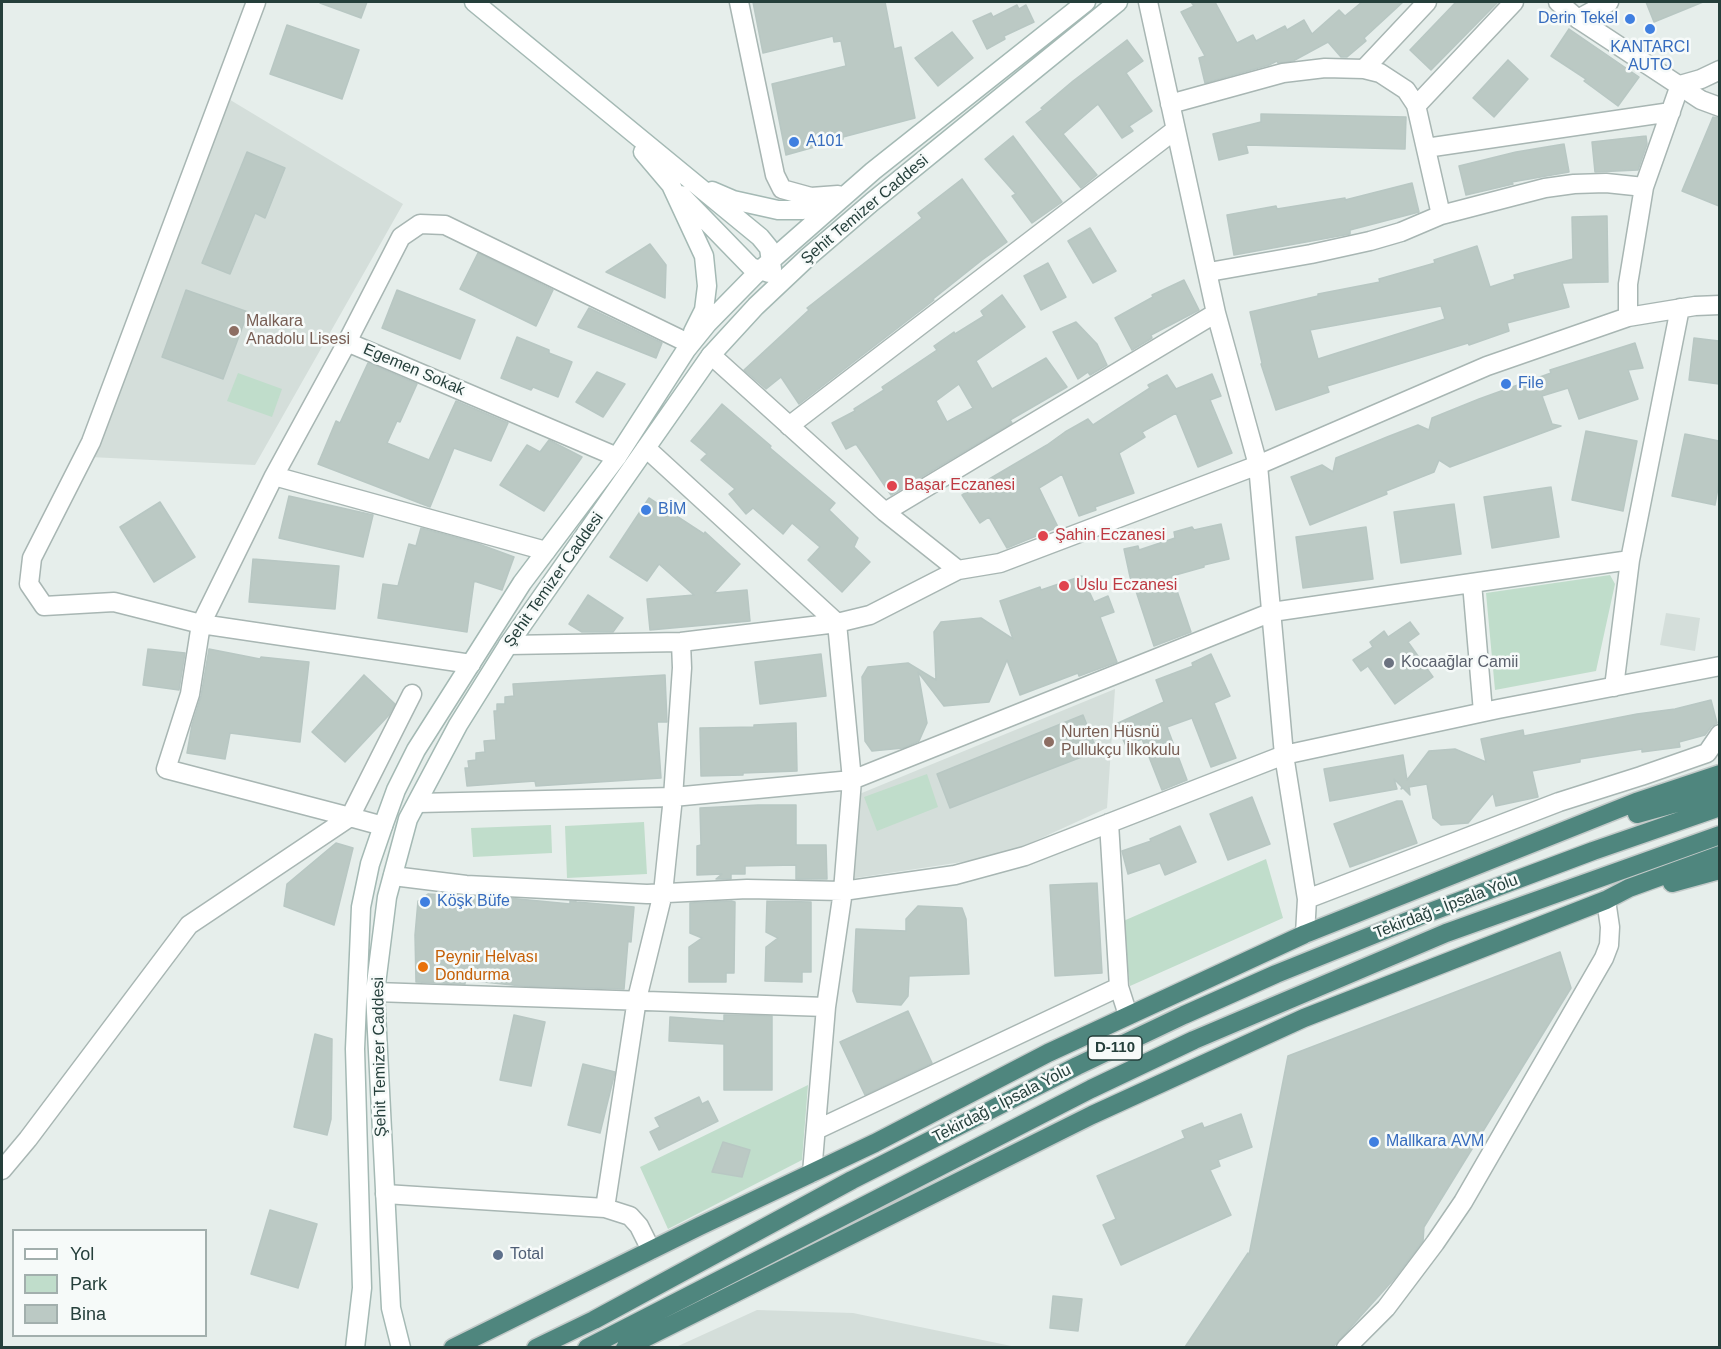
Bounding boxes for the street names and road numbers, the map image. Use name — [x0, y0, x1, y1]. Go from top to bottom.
street label: Şehit Temizer Caddesi — [798, 151, 932, 269]
street label: Egemen Sokak — [360, 340, 468, 400]
street label: Şehit Temizer Caddesi — [500, 509, 608, 651]
street label: Tekirdağ - İpsala Yolu — [1371, 871, 1521, 943]
street label: Şehit Temizer Caddesi — [369, 977, 391, 1137]
road number: D-110 — [1088, 1036, 1142, 1060]
street label: Tekirdağ - İpsala Yolu — [930, 1061, 1074, 1147]

